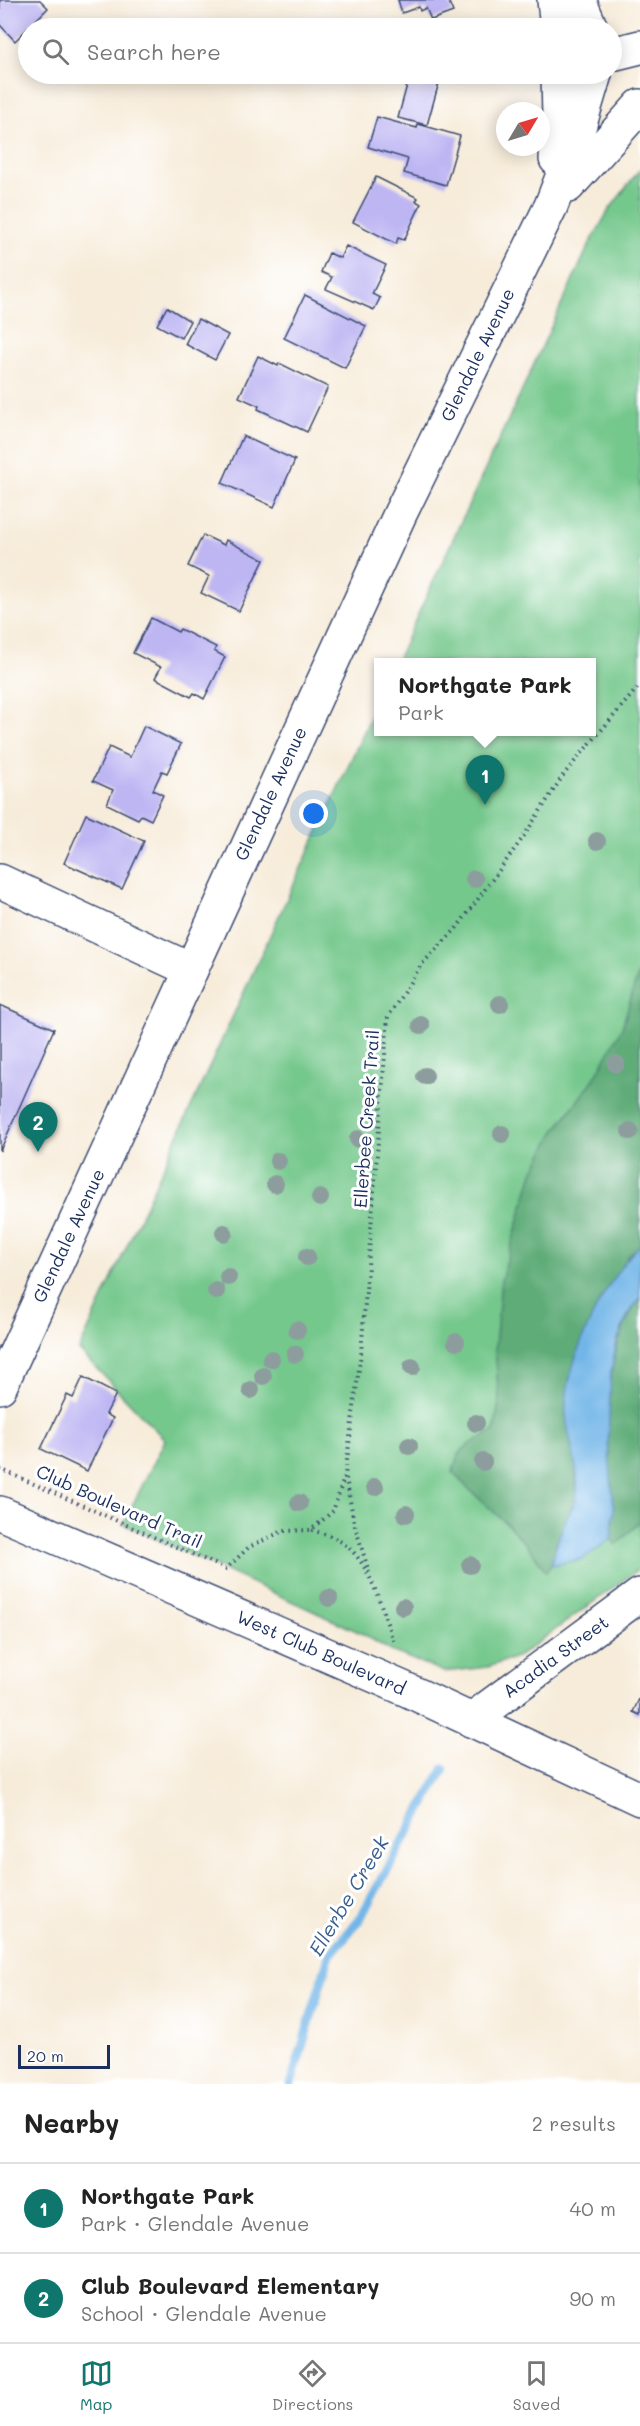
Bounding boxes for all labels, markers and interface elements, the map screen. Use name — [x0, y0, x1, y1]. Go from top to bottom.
search box — [18, 18, 622, 84]
icon: search — [39, 35, 72, 68]
text: Search here — [87, 37, 221, 66]
north arrow — [496, 102, 550, 156]
street label: Glendale Avenue — [434, 284, 520, 425]
popup — [374, 658, 596, 736]
text: Northgate Park — [398, 670, 572, 699]
text: Park — [398, 699, 444, 725]
street label: Glendale Avenue — [229, 723, 312, 864]
pin: 1 — [466, 756, 504, 805]
your location — [299, 799, 328, 828]
street label: Ellerbee Creek Trail — [348, 1029, 384, 1209]
pin: 2 — [18, 1102, 57, 1152]
street label: Glendale Avenue — [27, 1165, 110, 1306]
street label: Club Boulevard Trail — [33, 1459, 206, 1553]
street label: West Club Boulevard — [233, 1604, 410, 1700]
street label: Acadia Street — [498, 1610, 613, 1703]
water label: Ellerbe Creek — [302, 1831, 394, 1960]
scale bar — [18, 2042, 110, 2070]
text: 20 m — [27, 2045, 64, 2066]
text: Nearby — [24, 2106, 119, 2140]
text: 2 results — [532, 2110, 616, 2136]
text: Northgate Park — [81, 2181, 254, 2210]
text: 1 — [39, 2195, 48, 2221]
text: 40 m — [570, 2195, 616, 2221]
text: Park · Glendale Avenue — [81, 2210, 309, 2236]
text: Club Boulevard Elementary — [81, 2271, 379, 2300]
text: 2 — [38, 2285, 49, 2311]
text: 90 m — [570, 2285, 616, 2311]
text: School · Glendale Avenue — [81, 2300, 327, 2326]
tab: Map — [80, 2357, 113, 2414]
tab: Directions — [272, 2357, 353, 2414]
tab: Saved — [513, 2357, 560, 2414]

